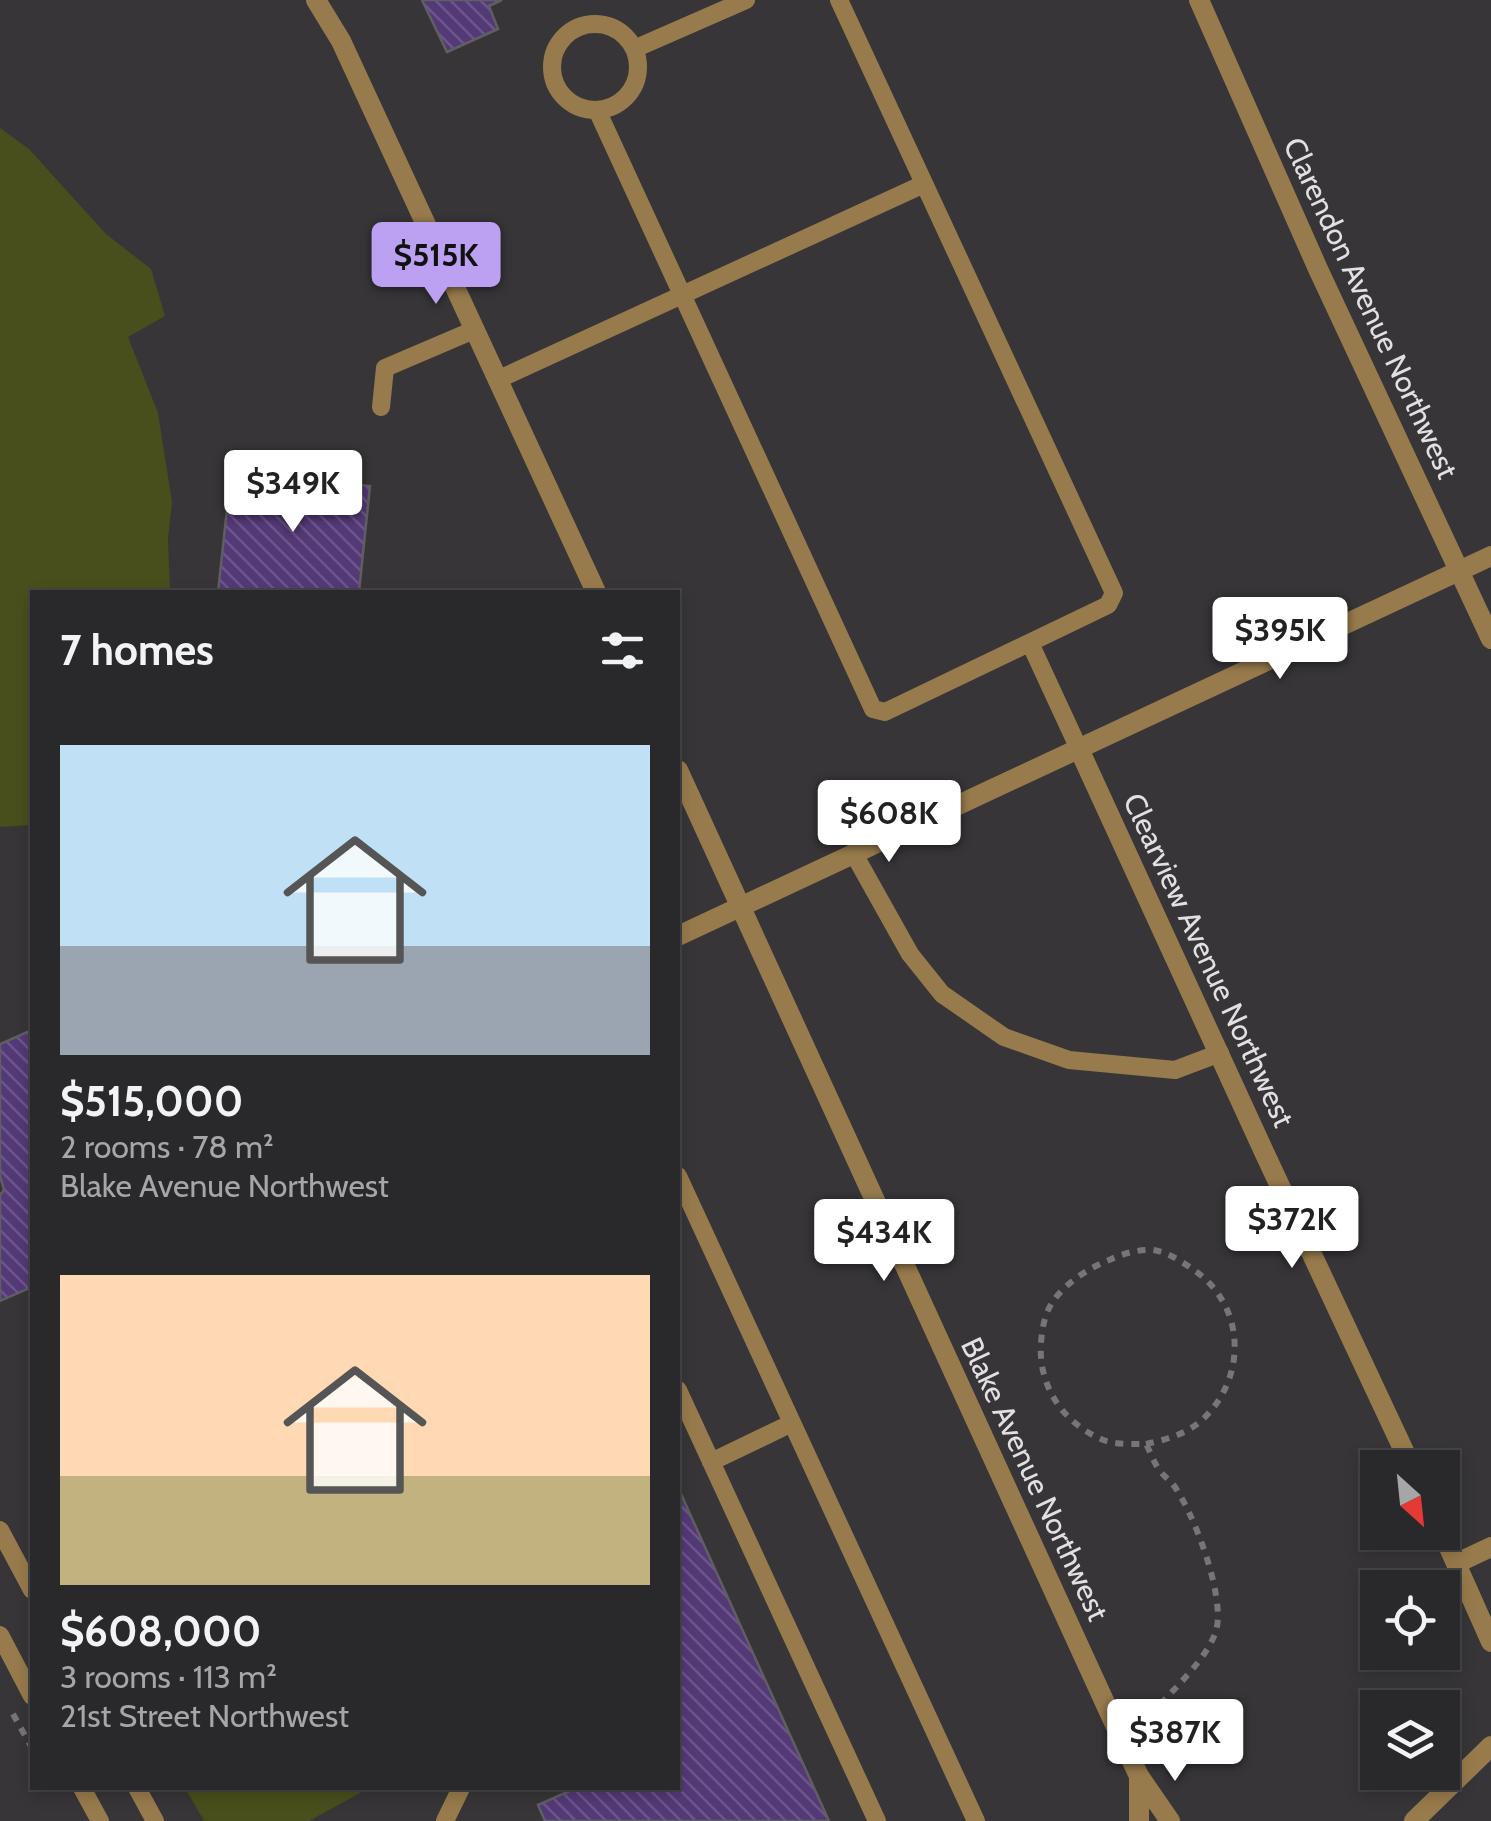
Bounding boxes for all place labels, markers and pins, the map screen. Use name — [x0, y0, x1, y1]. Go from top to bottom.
pin: $515K — [366, 222, 506, 307]
pin: $349K — [223, 450, 363, 535]
pin: $395K — [1210, 597, 1350, 682]
pin: $608K — [819, 780, 959, 865]
pin: $372K — [1222, 1186, 1362, 1271]
pin: $434K — [814, 1199, 954, 1284]
pin: $387K — [1105, 1699, 1245, 1784]

